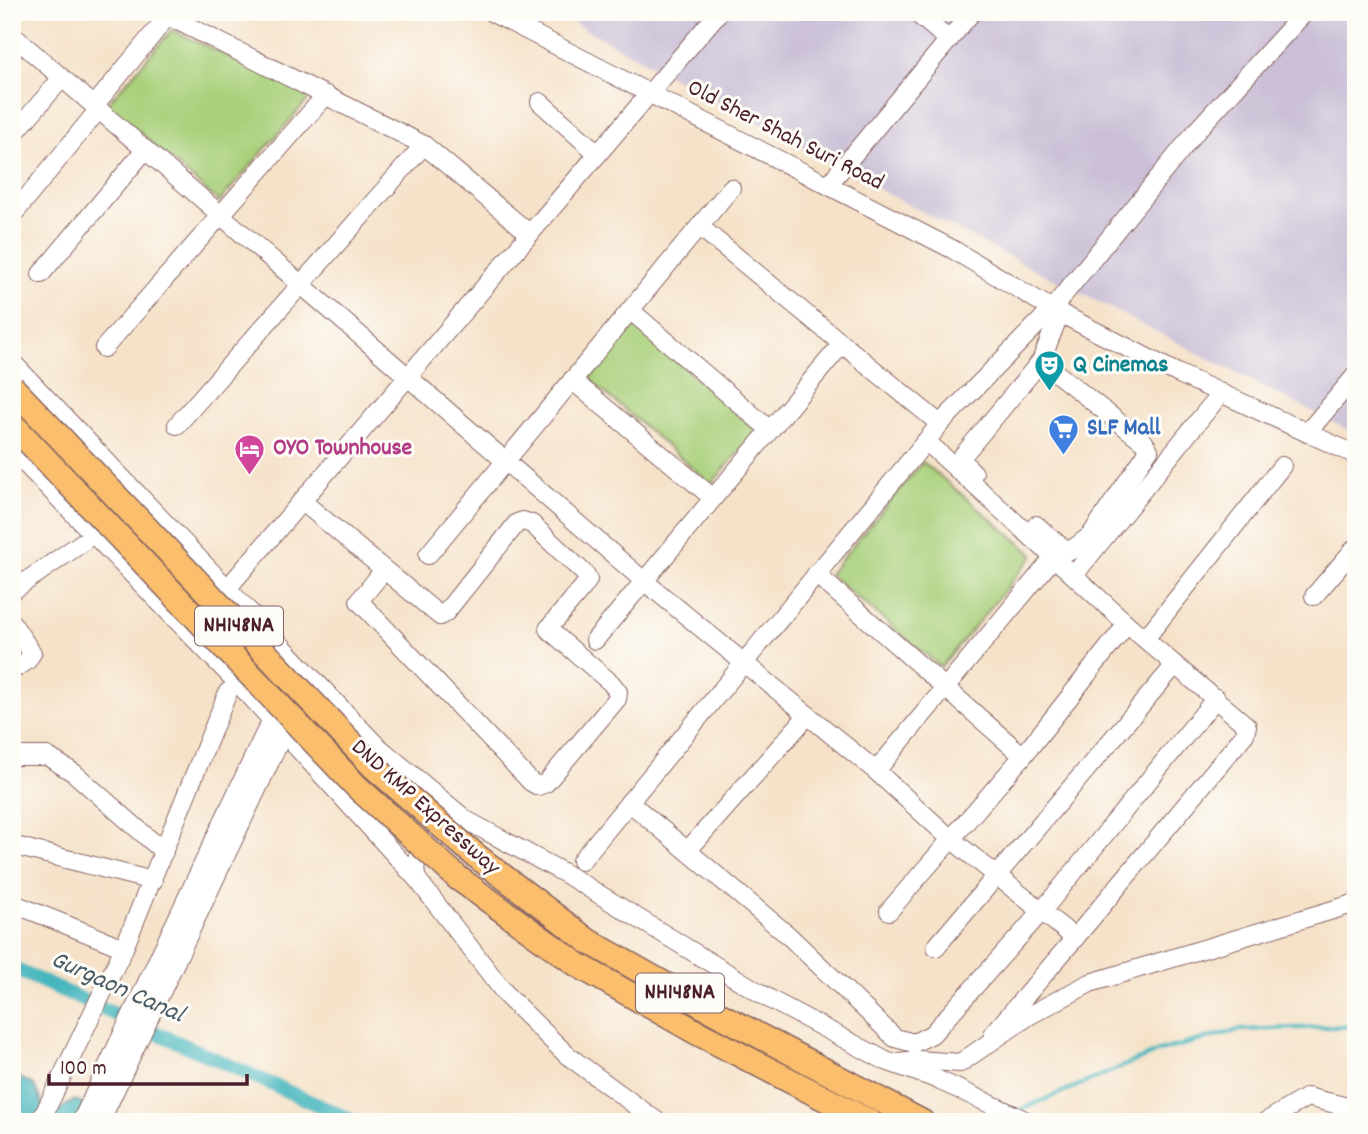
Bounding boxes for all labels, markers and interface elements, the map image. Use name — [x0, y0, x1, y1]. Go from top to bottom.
street label: Old Sher Shah Suri Road — [681, 72, 889, 200]
theatre icon: Q Cinemas — [1033, 349, 1067, 393]
place label: Q Cinemas — [1073, 349, 1168, 383]
supermarket icon: SLF Mall — [1047, 412, 1081, 456]
place label: SLF Mall — [1087, 412, 1161, 446]
hotel icon: OYO Townhouse — [233, 432, 267, 476]
place label: OYO Townhouse — [273, 432, 413, 466]
road number: NH148NA — [195, 606, 283, 646]
street label: DND KMP Expressway — [343, 732, 508, 885]
water label: Gurgaon Canal — [44, 942, 191, 1035]
road number: NH148NA — [636, 974, 724, 1012]
scale bar — [49, 1043, 247, 1087]
text: 100 m — [60, 1055, 107, 1085]

